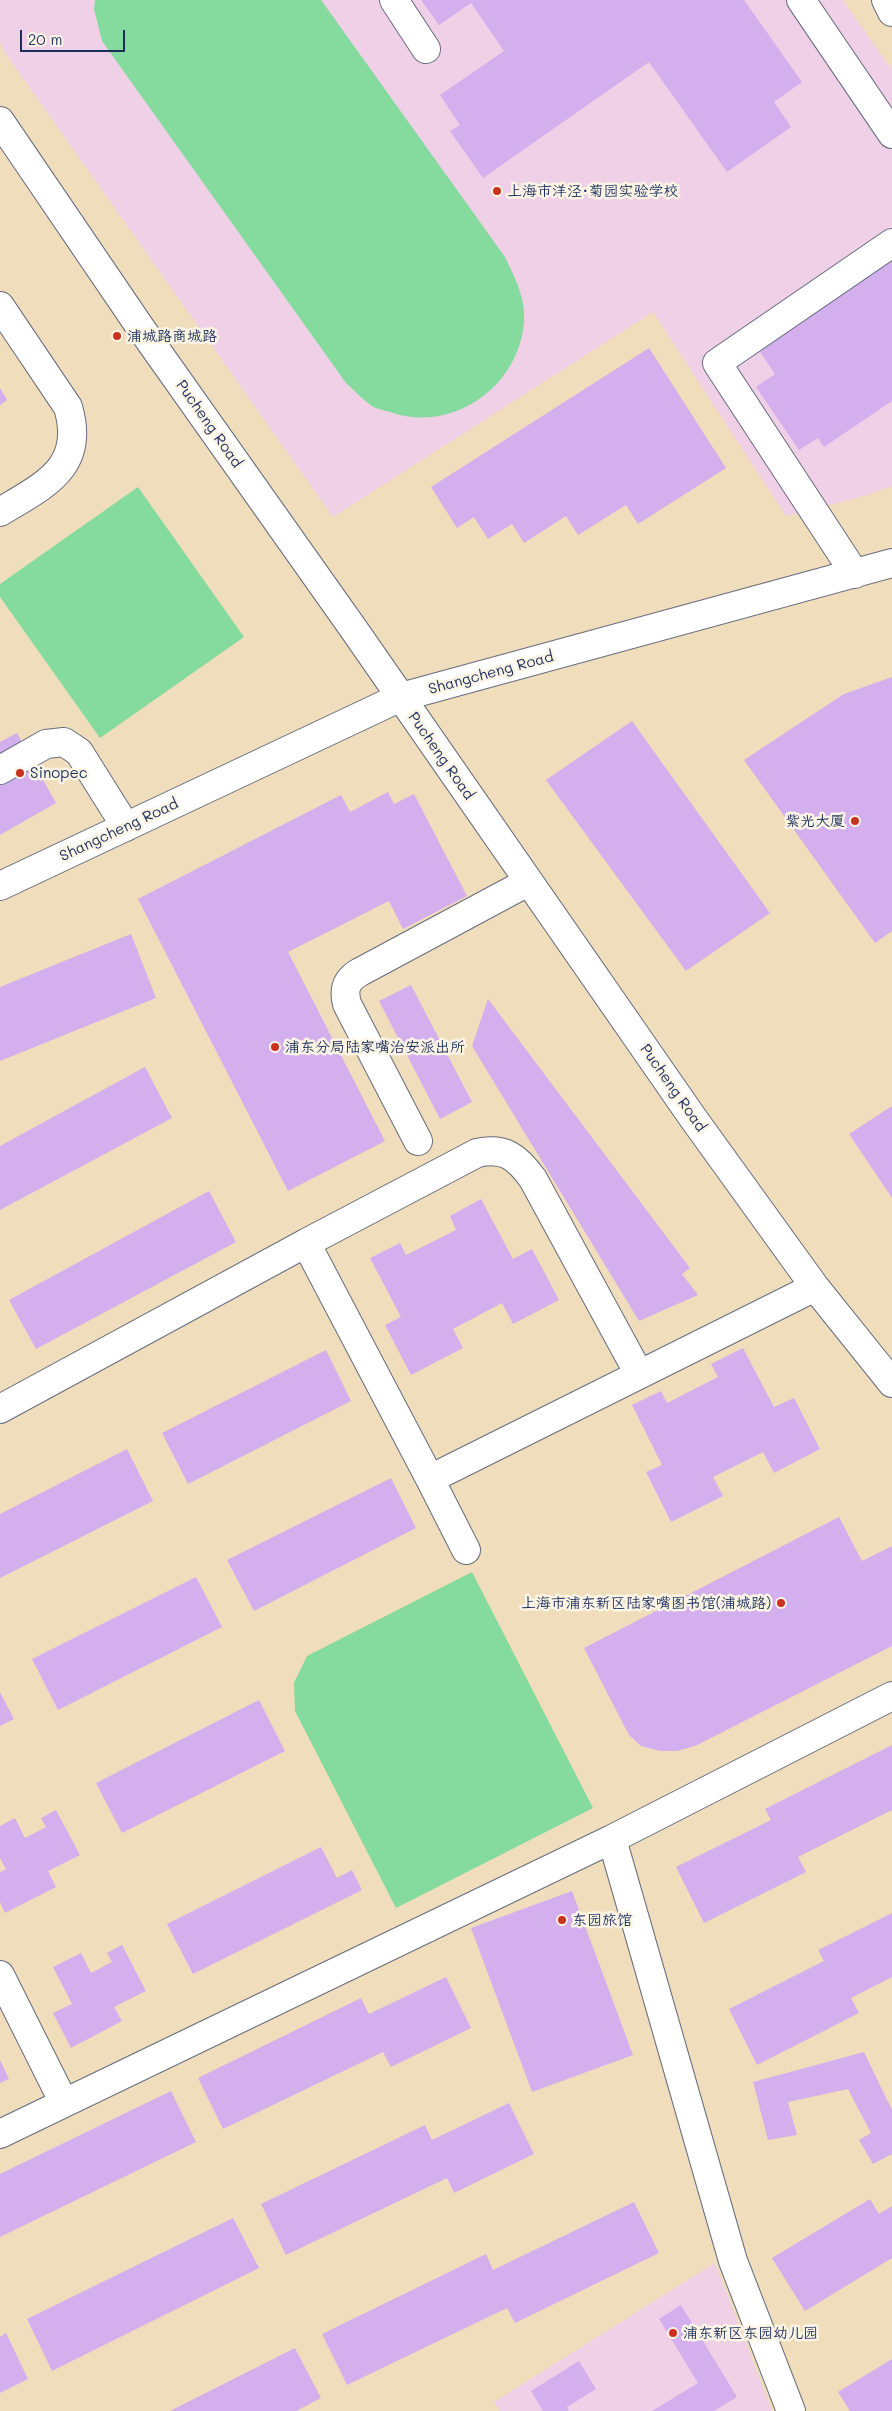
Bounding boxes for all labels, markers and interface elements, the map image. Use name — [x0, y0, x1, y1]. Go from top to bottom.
scale bar — [22, 20, 128, 52]
text: 20 m — [28, 29, 62, 49]
place label: 上海市洋泾·菊园实验学校 — [507, 182, 679, 200]
marker: 上海市洋泾·菊园实验学校 — [491, 185, 503, 197]
place label: 浦城路商城路 — [127, 327, 217, 345]
marker: 浦城路商城路 — [111, 330, 123, 342]
street label: Pucheng Road — [172, 377, 246, 471]
street label: Shangcheng Road — [426, 648, 556, 698]
street label: Pucheng Road — [404, 709, 478, 803]
place label: Sinopec — [30, 764, 88, 782]
marker: Sinopec — [14, 767, 26, 779]
street label: Shangcheng Road — [57, 795, 181, 865]
place label: 紫光大厦 — [785, 812, 845, 830]
marker: 紫光大厦 — [849, 815, 861, 827]
place label: 浦东分局陆家嘴治安派出所 — [285, 1038, 465, 1056]
marker: 浦东分局陆家嘴治安派出所 — [269, 1041, 281, 1053]
street label: Pucheng Road — [636, 1041, 710, 1135]
place label: 上海市浦东新区陆家嘴图书馆(浦城路) — [521, 1594, 771, 1612]
marker: 上海市浦东新区陆家嘴图书馆(浦城路) — [775, 1597, 787, 1609]
place label: 东园旅馆 — [572, 1911, 632, 1929]
marker: 东园旅馆 — [556, 1914, 568, 1926]
place label: 浦东新区东园幼儿园 — [683, 2324, 818, 2342]
marker: 浦东新区东园幼儿园 — [667, 2327, 679, 2339]

